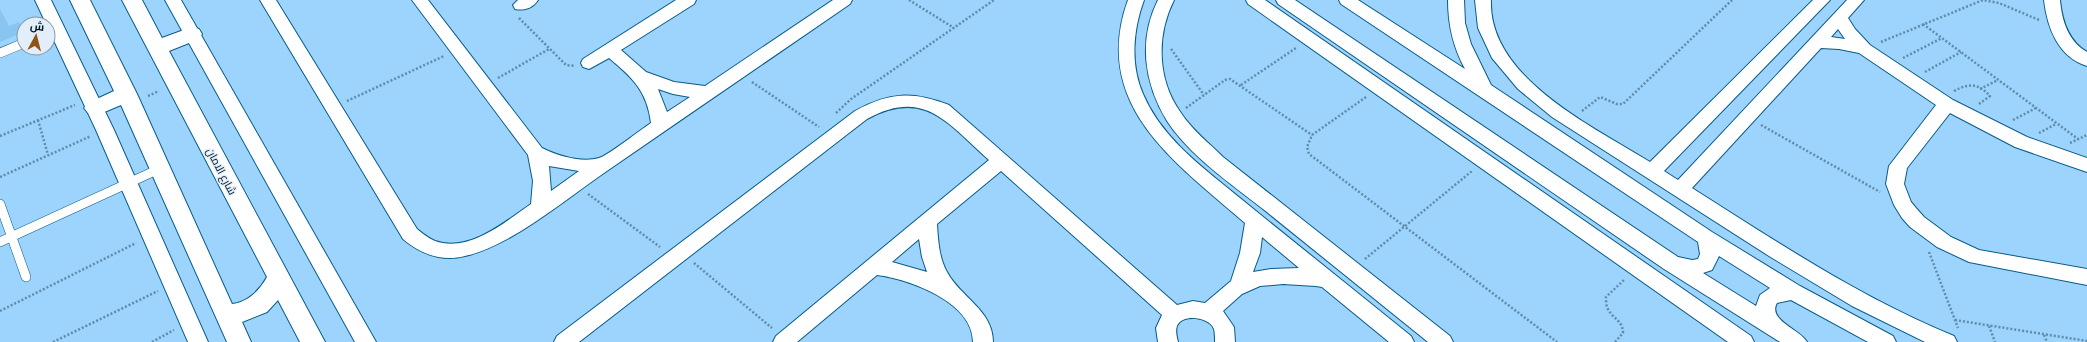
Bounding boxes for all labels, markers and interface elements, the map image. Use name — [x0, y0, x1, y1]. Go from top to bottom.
north arrow — [16, 16, 56, 56]
text: ش — [29, 18, 45, 34]
street label: شارع الامان — [202, 145, 240, 198]

